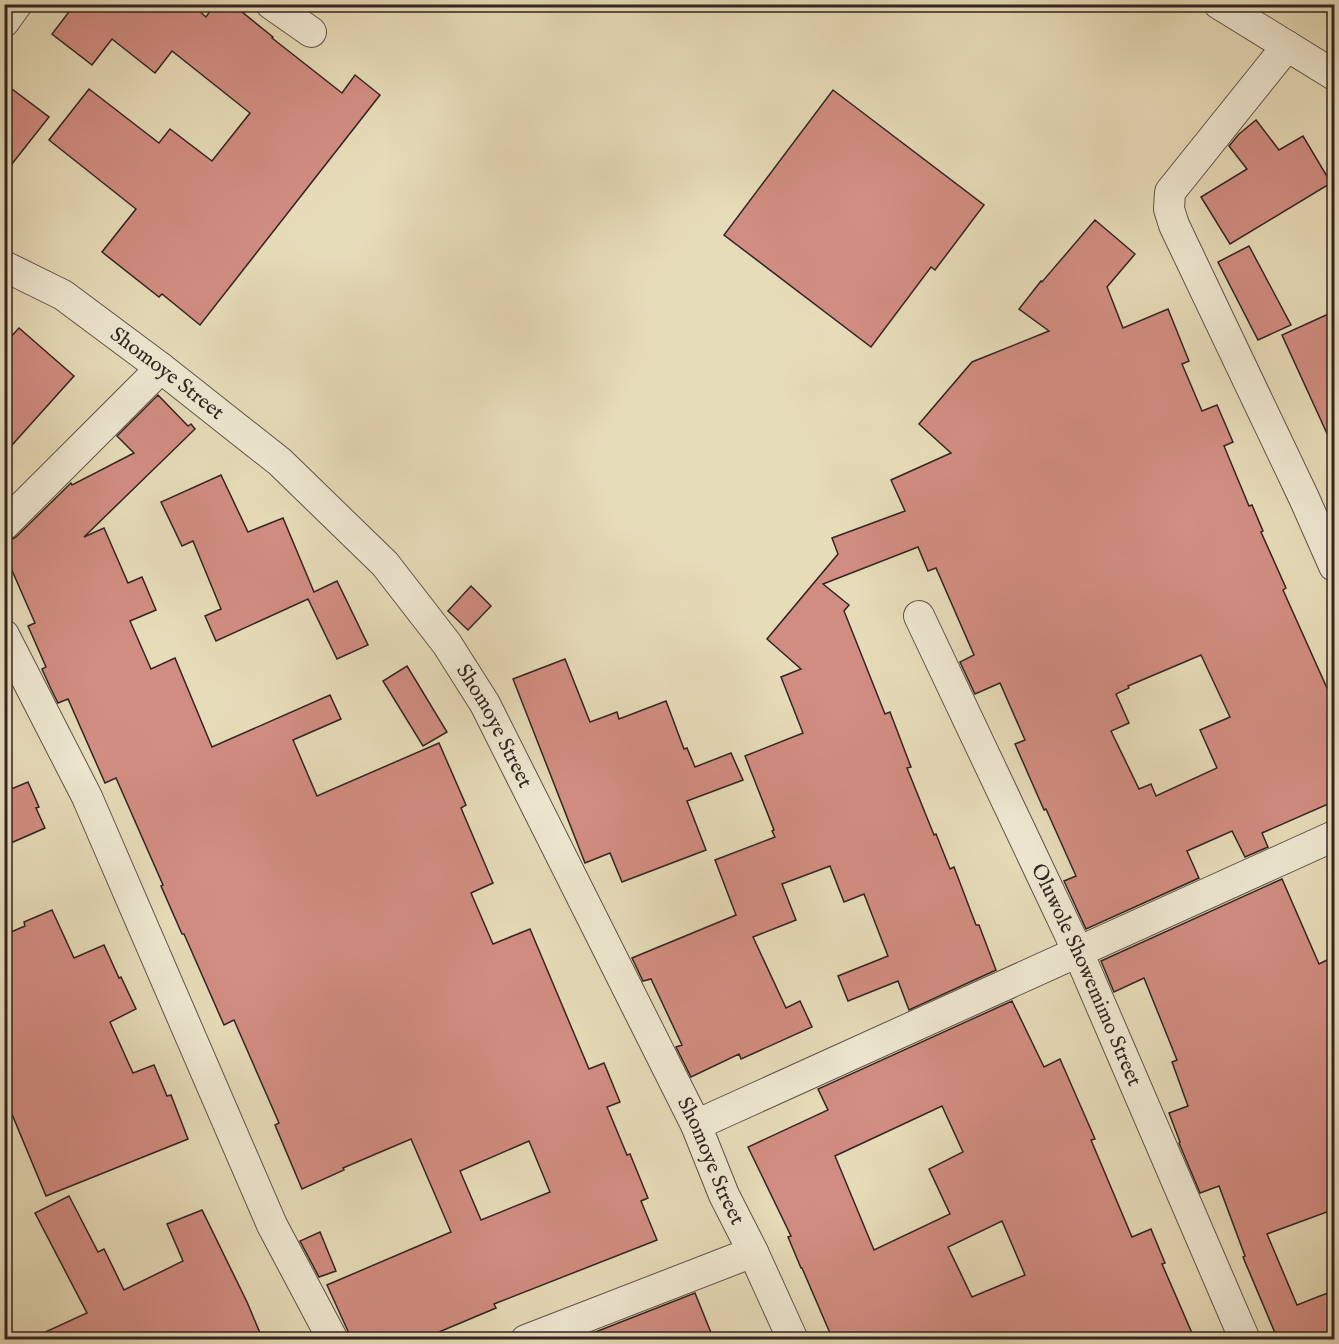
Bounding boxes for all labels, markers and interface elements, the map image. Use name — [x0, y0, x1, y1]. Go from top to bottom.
street label: Shomoye Street — [104, 321, 229, 426]
street label: Shomoye Street — [450, 659, 538, 793]
street label: Oluwole Showemimo Street — [1025, 859, 1148, 1090]
street label: Shomoye Street — [671, 1092, 751, 1230]

